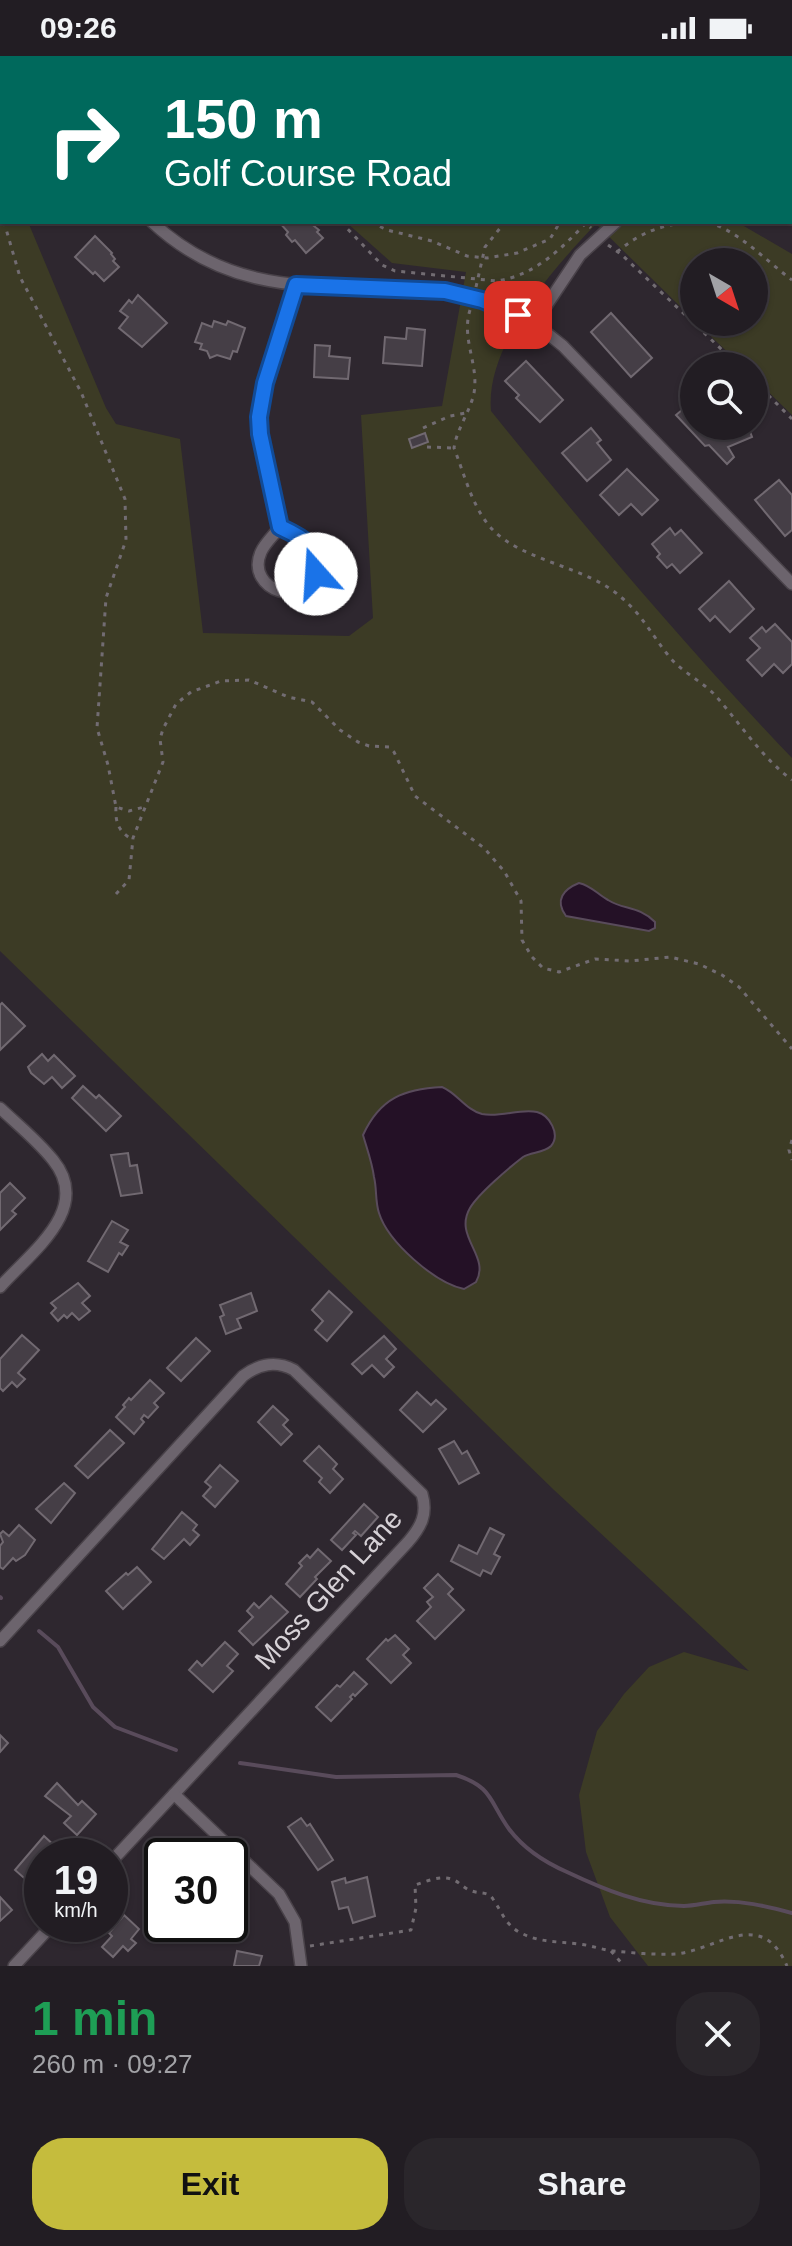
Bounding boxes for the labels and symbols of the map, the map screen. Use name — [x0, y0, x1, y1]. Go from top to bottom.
north arrow — [680, 248, 768, 336]
pin — [484, 281, 552, 349]
position arrow — [274, 532, 358, 616]
street label: Moss Glen Lane — [249, 1503, 408, 1675]
speed limit sign: 30 — [144, 1838, 248, 1942]

